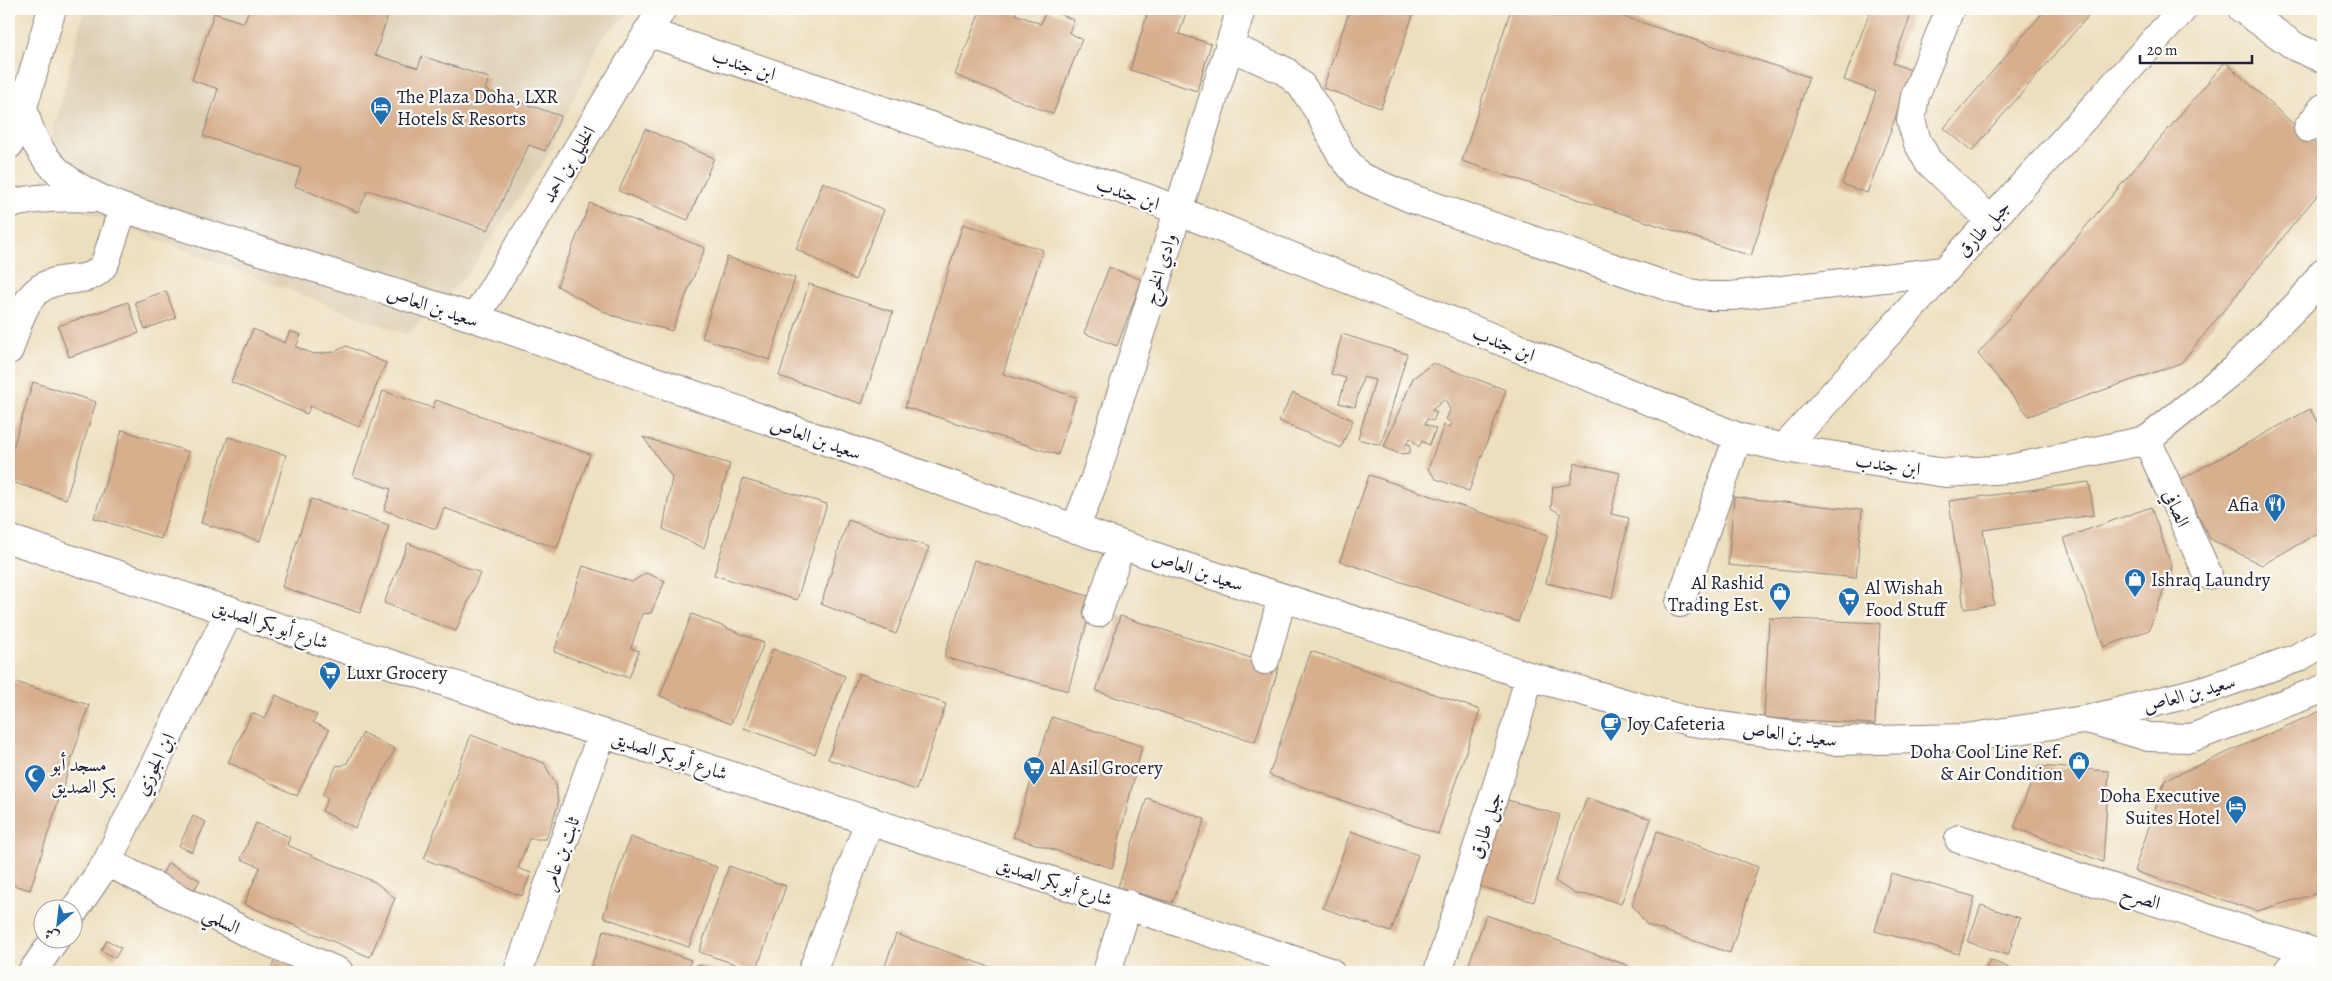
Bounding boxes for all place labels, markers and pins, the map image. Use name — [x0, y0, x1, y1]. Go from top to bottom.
place label: The Plaza Doha, LXR Hotels & Resorts — [397, 84, 558, 132]
hotel icon: The Plaza Doha, LXR Hotels & Resorts — [369, 95, 393, 126]
place label: Afia — [2227, 492, 2259, 518]
restaurant icon: Afia — [2263, 492, 2287, 523]
shop icon: Ishraq Laundry — [2123, 567, 2147, 598]
place label: Ishraq Laundry — [2151, 567, 2271, 593]
place label: Al Rashid Trading Est. — [1668, 570, 1765, 618]
place label: Al Wishah Food Stuff — [1864, 575, 1948, 623]
shop icon: Al Rashid Trading Est. — [1768, 581, 1792, 612]
supermarket icon: Al Wishah Food Stuff — [1837, 586, 1861, 617]
supermarket icon: Luxr Grocery — [318, 660, 342, 691]
place label: Luxr Grocery — [346, 660, 448, 686]
cafe icon: Joy Cafeteria — [1599, 711, 1623, 742]
place label: Joy Cafeteria — [1627, 711, 1725, 737]
place label: Doha Cool Line Ref. & Air Condition — [1910, 739, 2063, 787]
shop icon: Doha Cool Line Ref. & Air Condition — [2067, 750, 2091, 781]
place label: مسجد أبو بكر الصديق — [49, 752, 116, 800]
supermarket icon: Al Asil Grocery — [1022, 755, 1046, 786]
place label: Al Asil Grocery — [1049, 755, 1163, 781]
mosque icon: مسجد أبو بكر الصديق — [23, 763, 47, 794]
place label: Doha Executive Suites Hotel — [2099, 783, 2220, 831]
hotel icon: Doha Executive Suites Hotel — [2224, 794, 2248, 825]

